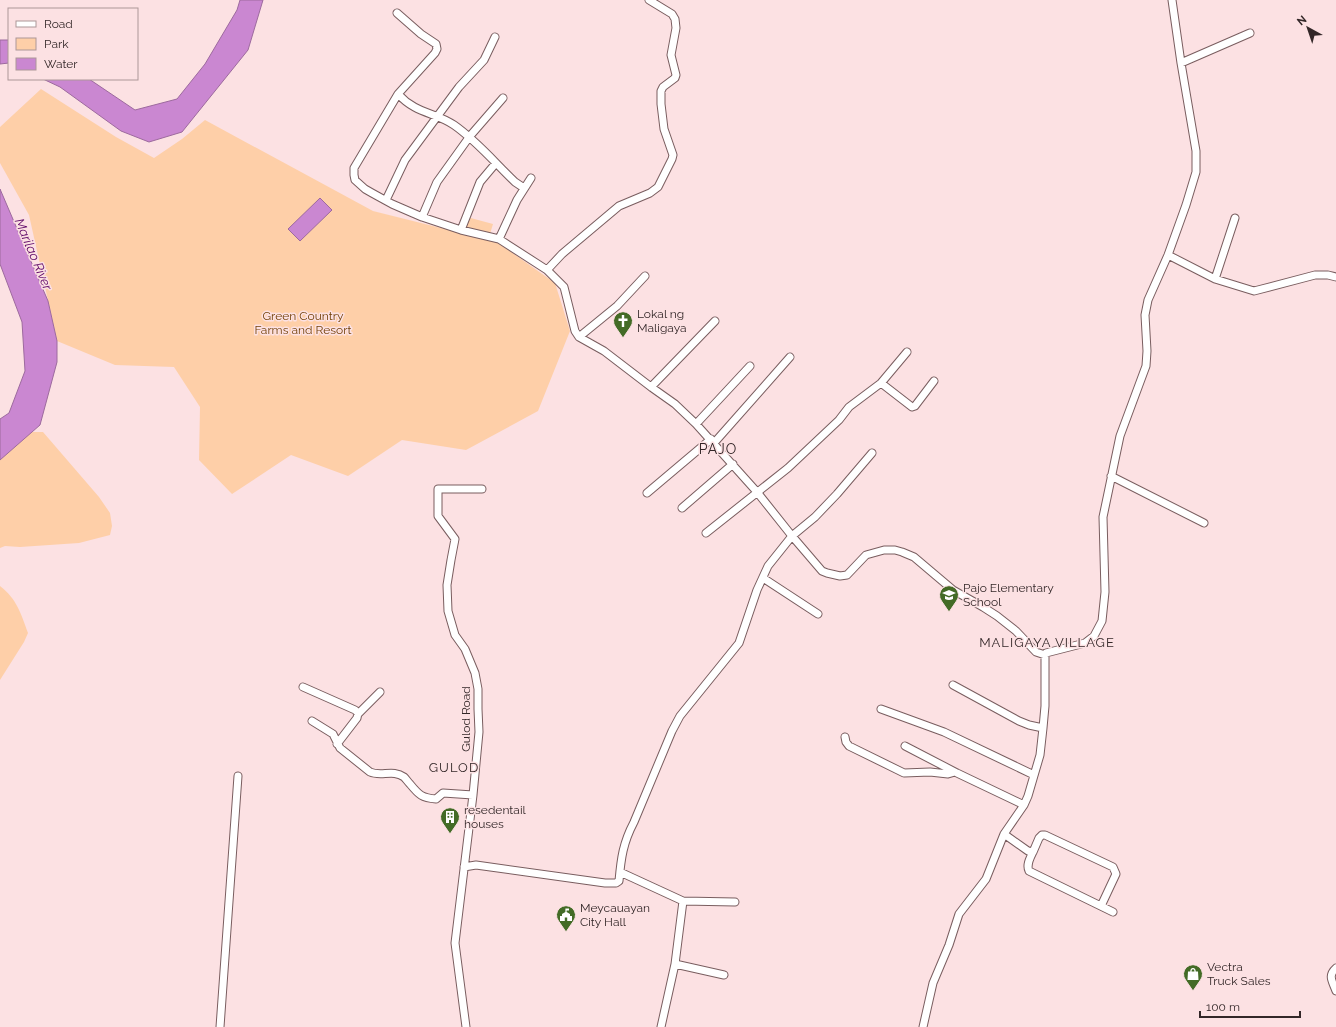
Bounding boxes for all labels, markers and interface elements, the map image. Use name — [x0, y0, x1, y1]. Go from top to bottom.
legend — [8, 8, 138, 80]
north arrow — [1288, 8, 1328, 48]
text: N — [1294, 13, 1309, 28]
text: Road — [44, 17, 73, 31]
text: Park — [44, 37, 69, 51]
text: Water — [44, 57, 78, 71]
water label: Marilao River — [12, 216, 56, 293]
place label: Lokal ng Maligaya — [637, 307, 687, 335]
park label: Green Country Farms and Resort — [255, 309, 351, 337]
church icon: Lokal ng Maligaya — [612, 310, 634, 338]
district label: PAJO — [699, 441, 737, 457]
place label: Pajo Elementary School — [963, 581, 1054, 609]
school or university icon: Pajo Elementary School — [938, 584, 960, 612]
district label: MALIGAYA VILLAGE — [979, 635, 1115, 650]
street label: Gulod Road — [459, 686, 473, 752]
district label: GULOD — [429, 760, 479, 775]
place label: resedentail houses — [464, 803, 527, 831]
building icon: resedentail houses — [439, 806, 461, 834]
place label: Meycauayan City Hall — [580, 901, 650, 929]
public building icon: Meycauayan City Hall — [555, 904, 577, 932]
place label: Vectra Truck Sales — [1207, 960, 1271, 988]
shop icon: Vectra Truck Sales — [1182, 963, 1204, 991]
scale bar — [1200, 993, 1300, 1019]
text: 100 m — [1206, 1000, 1240, 1014]

